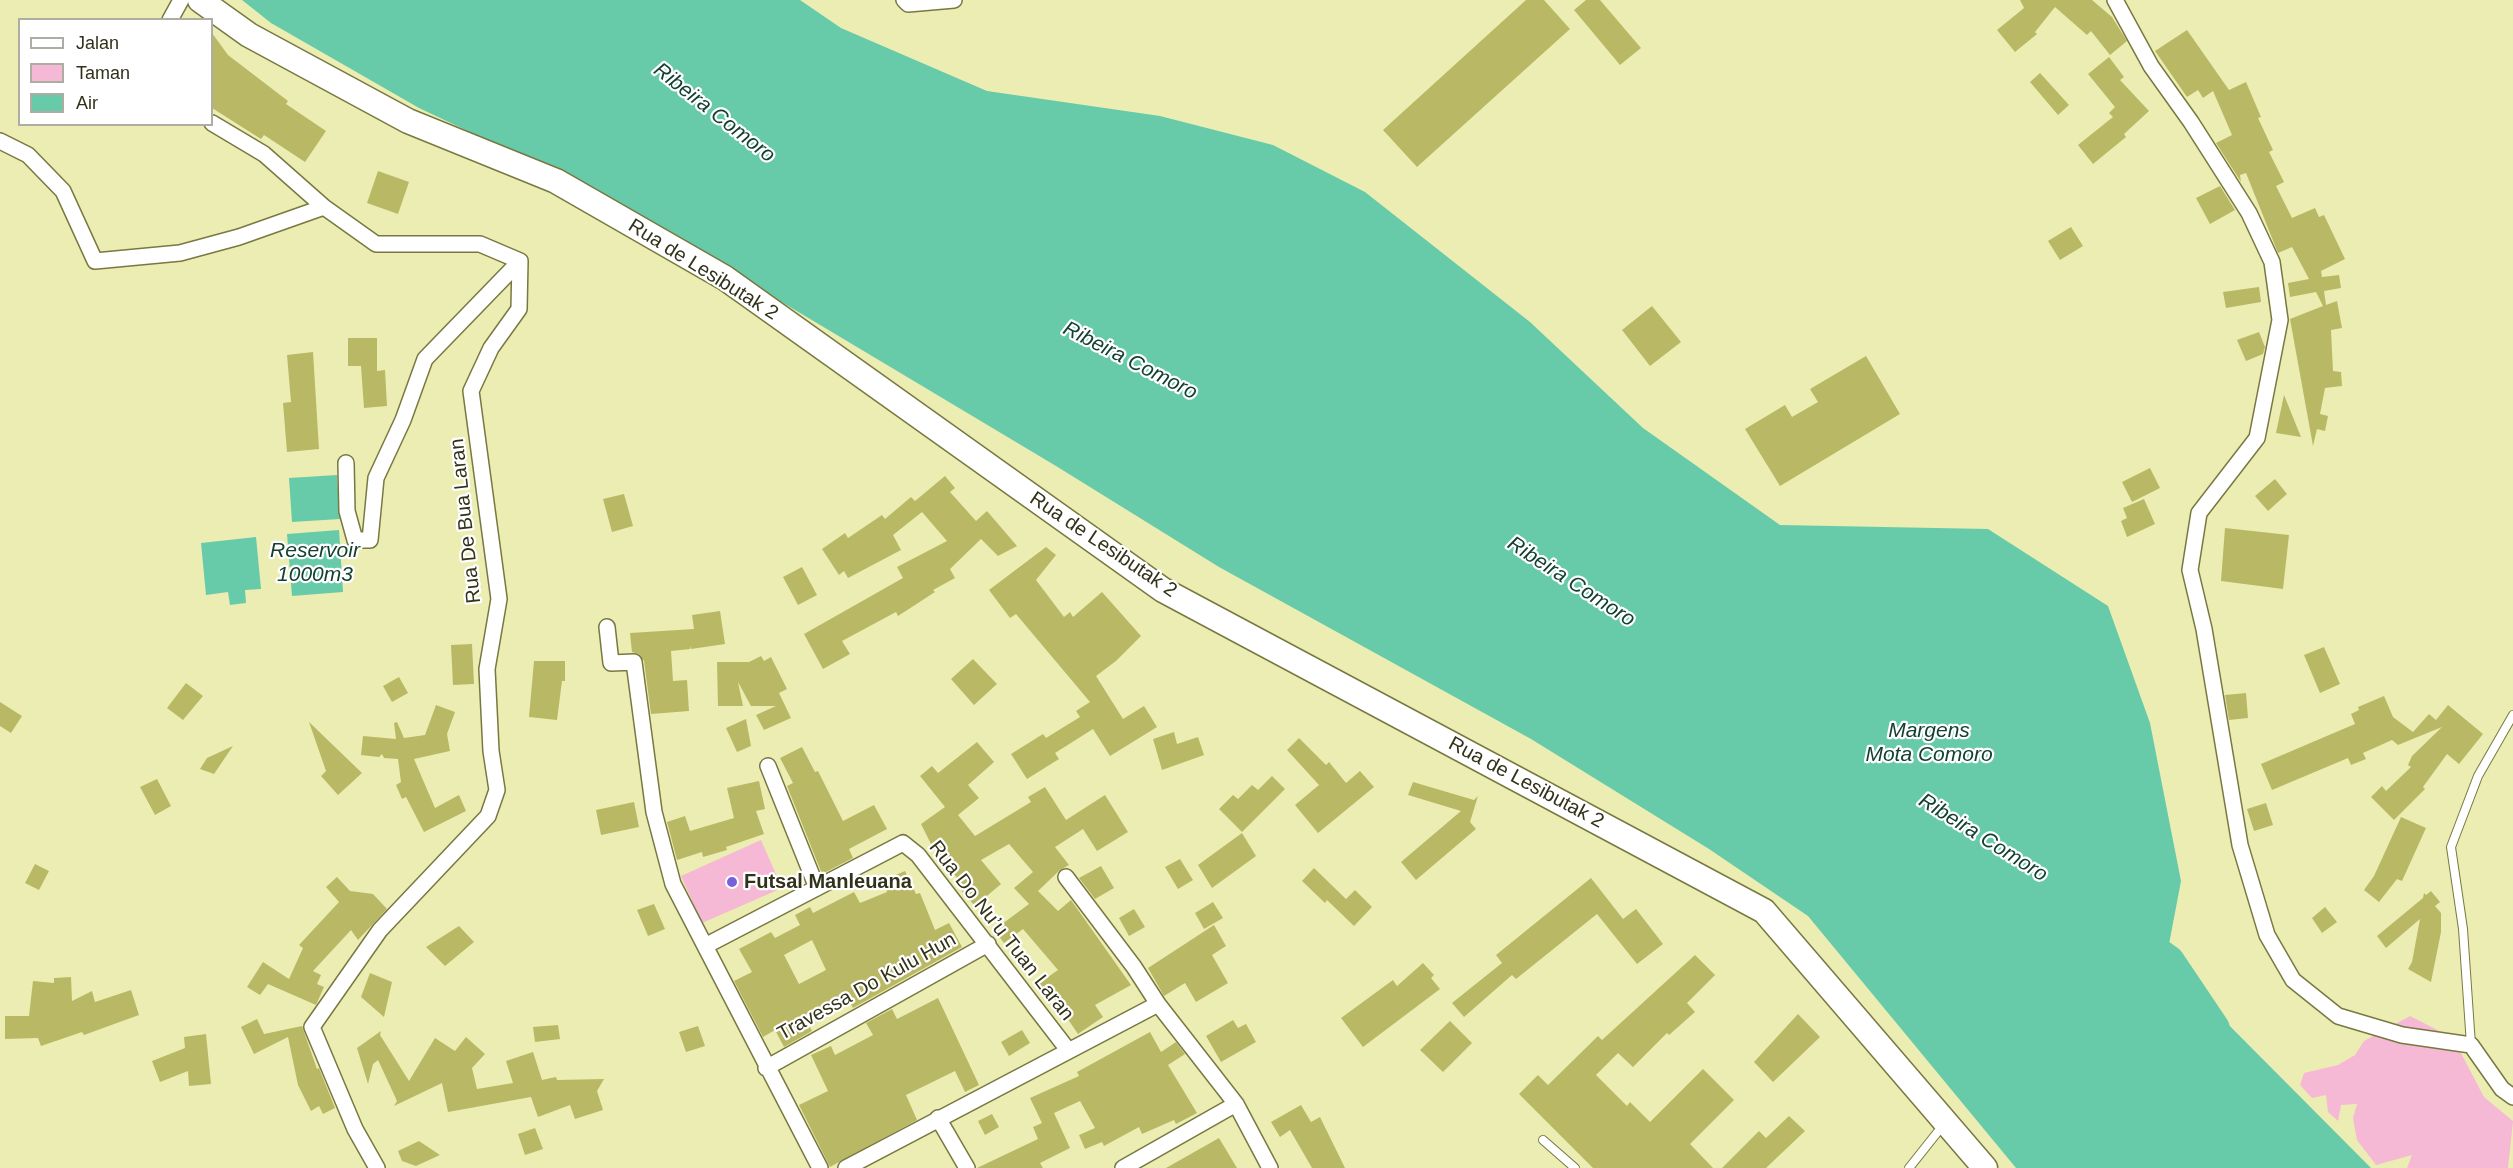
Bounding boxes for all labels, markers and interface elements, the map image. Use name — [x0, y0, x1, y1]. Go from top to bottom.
legend — [18, 18, 213, 126]
text: Jalan — [76, 33, 119, 53]
water label: Ribeira Comoro — [648, 58, 780, 168]
text: Taman — [76, 63, 130, 83]
text: Air — [76, 93, 98, 113]
street label: Rua de Lesibutak 2 — [624, 214, 782, 326]
water label: Ribeira Comoro — [1059, 316, 1201, 406]
street label: Rua De Bua Laran — [445, 437, 487, 605]
street label: Rua de Lesibutak 2 — [1025, 487, 1181, 603]
water label: Ribeira Comoro — [1502, 531, 1640, 633]
water label: Reservoir 1000m3 — [270, 538, 360, 588]
water label: Margens Mota Comoro — [1865, 718, 1993, 768]
street label: Rua de Lesibutak 2 — [1444, 732, 1608, 834]
water label: Ribeira Comoro — [1914, 788, 2052, 888]
street label: Rua Do Nu’u Tuan Laran — [923, 836, 1079, 1026]
place label: Futsal Manleuana — [744, 870, 912, 894]
marker: Futsal Manleuana — [725, 875, 739, 889]
street label: Travessa Do Kulu Hun — [774, 928, 960, 1046]

